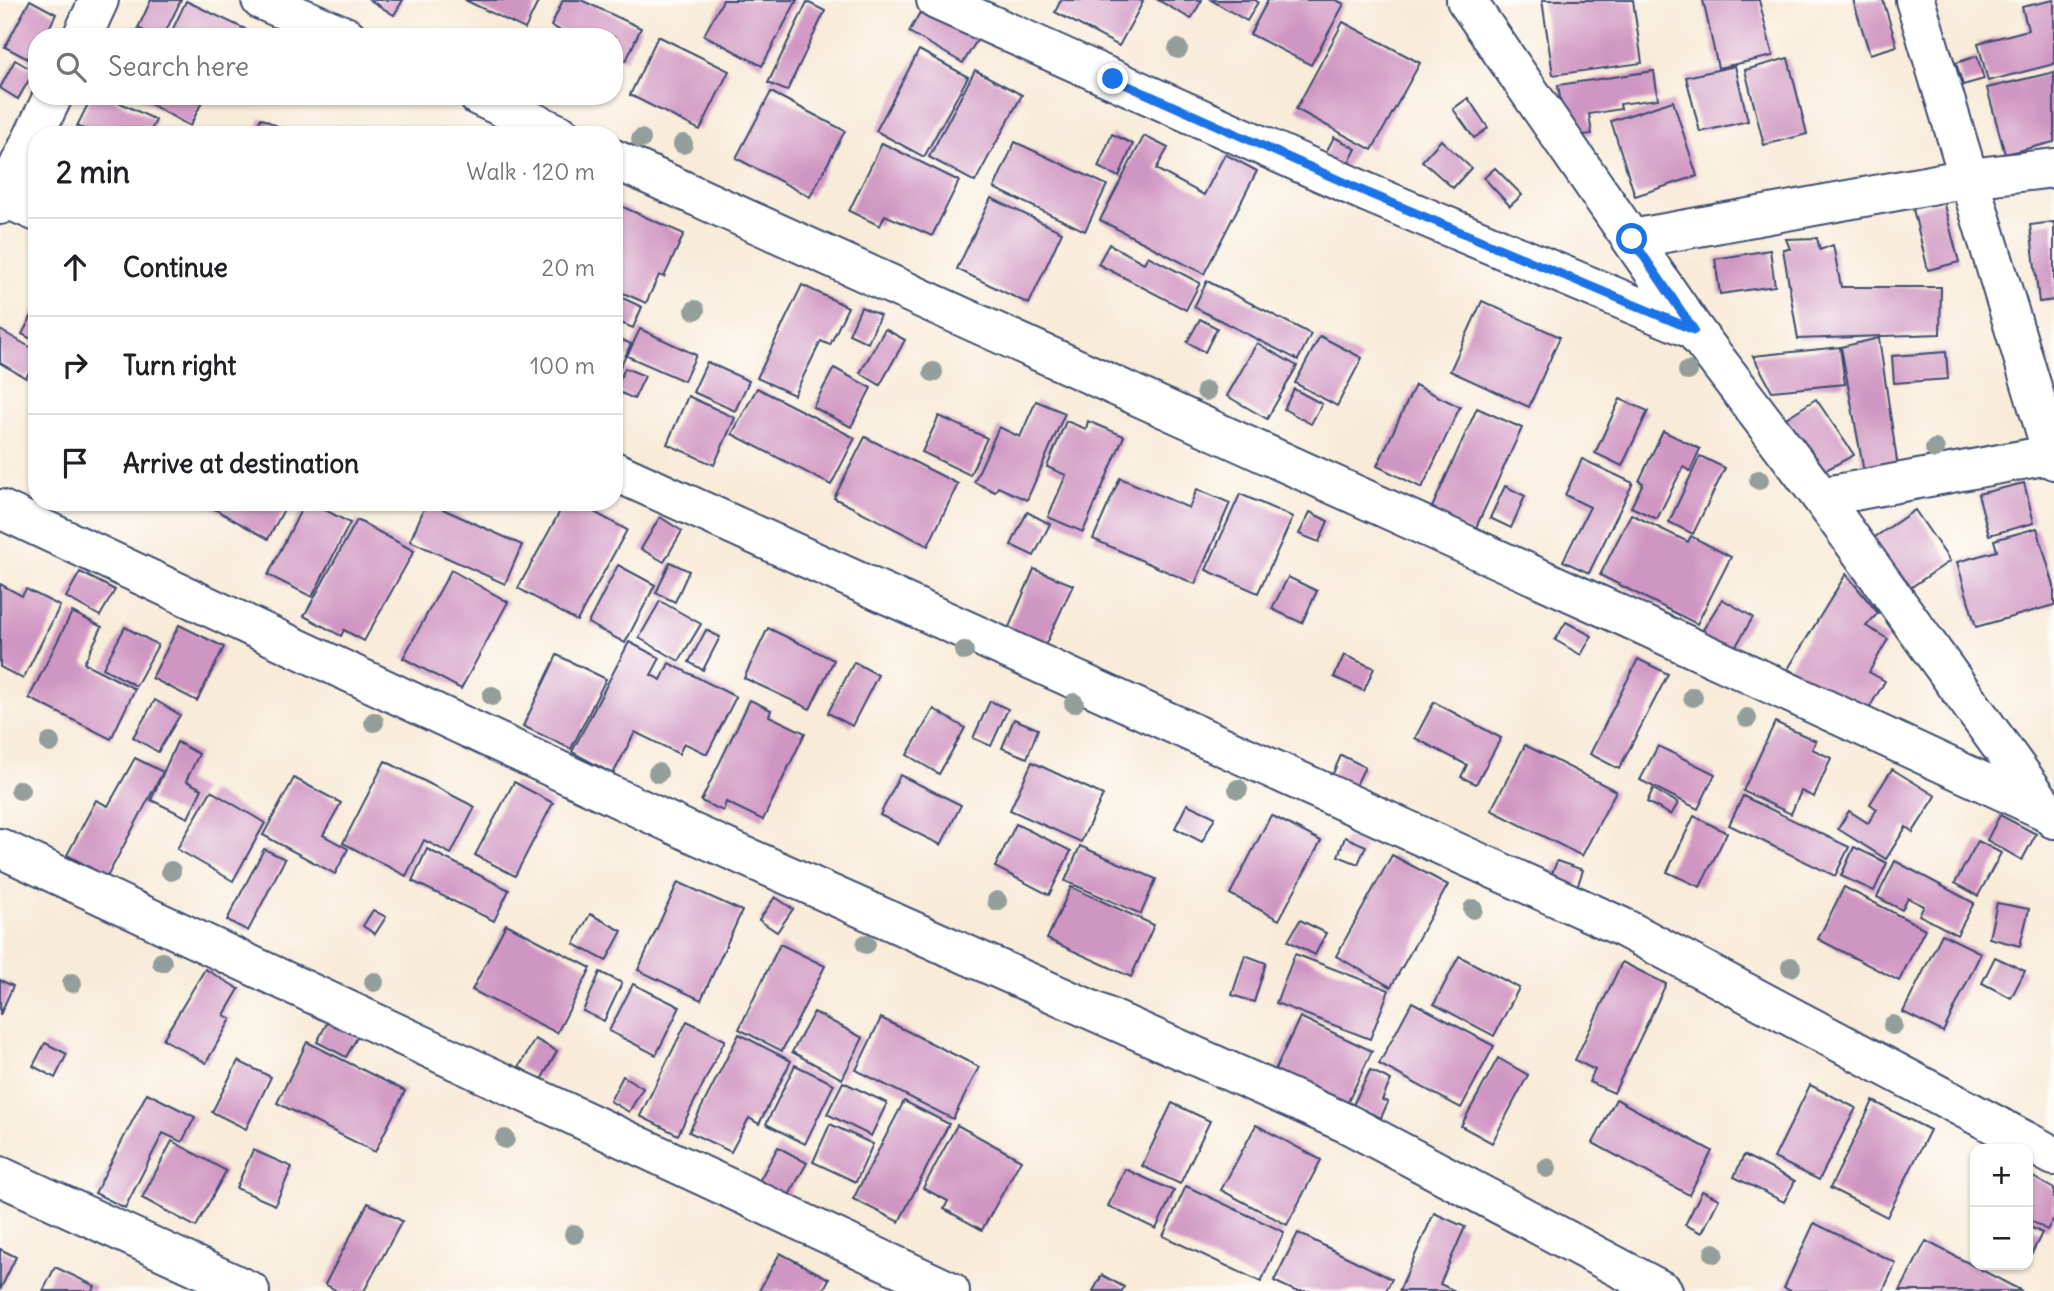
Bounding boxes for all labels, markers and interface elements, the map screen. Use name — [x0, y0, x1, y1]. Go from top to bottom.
search box — [28, 28, 623, 105]
icon: search — [52, 48, 90, 86]
text: Search here — [108, 50, 249, 83]
route end — [1097, 63, 1128, 94]
text: 2 min — [56, 153, 130, 191]
text: Walk · 120 m — [466, 157, 595, 186]
route start — [1616, 223, 1647, 254]
icon: ahead — [56, 248, 94, 286]
text: Continue — [123, 251, 228, 284]
text: 20 m — [542, 253, 595, 282]
icon: right — [56, 346, 94, 384]
text: Turn right — [123, 349, 236, 382]
text: 100 m — [530, 351, 595, 380]
icon: arrive — [56, 444, 94, 482]
text: Arrive at destination — [123, 447, 359, 480]
map controls — [1970, 1144, 2033, 1270]
button: + — [1970, 1144, 2033, 1207]
button: − — [1970, 1207, 2033, 1270]

